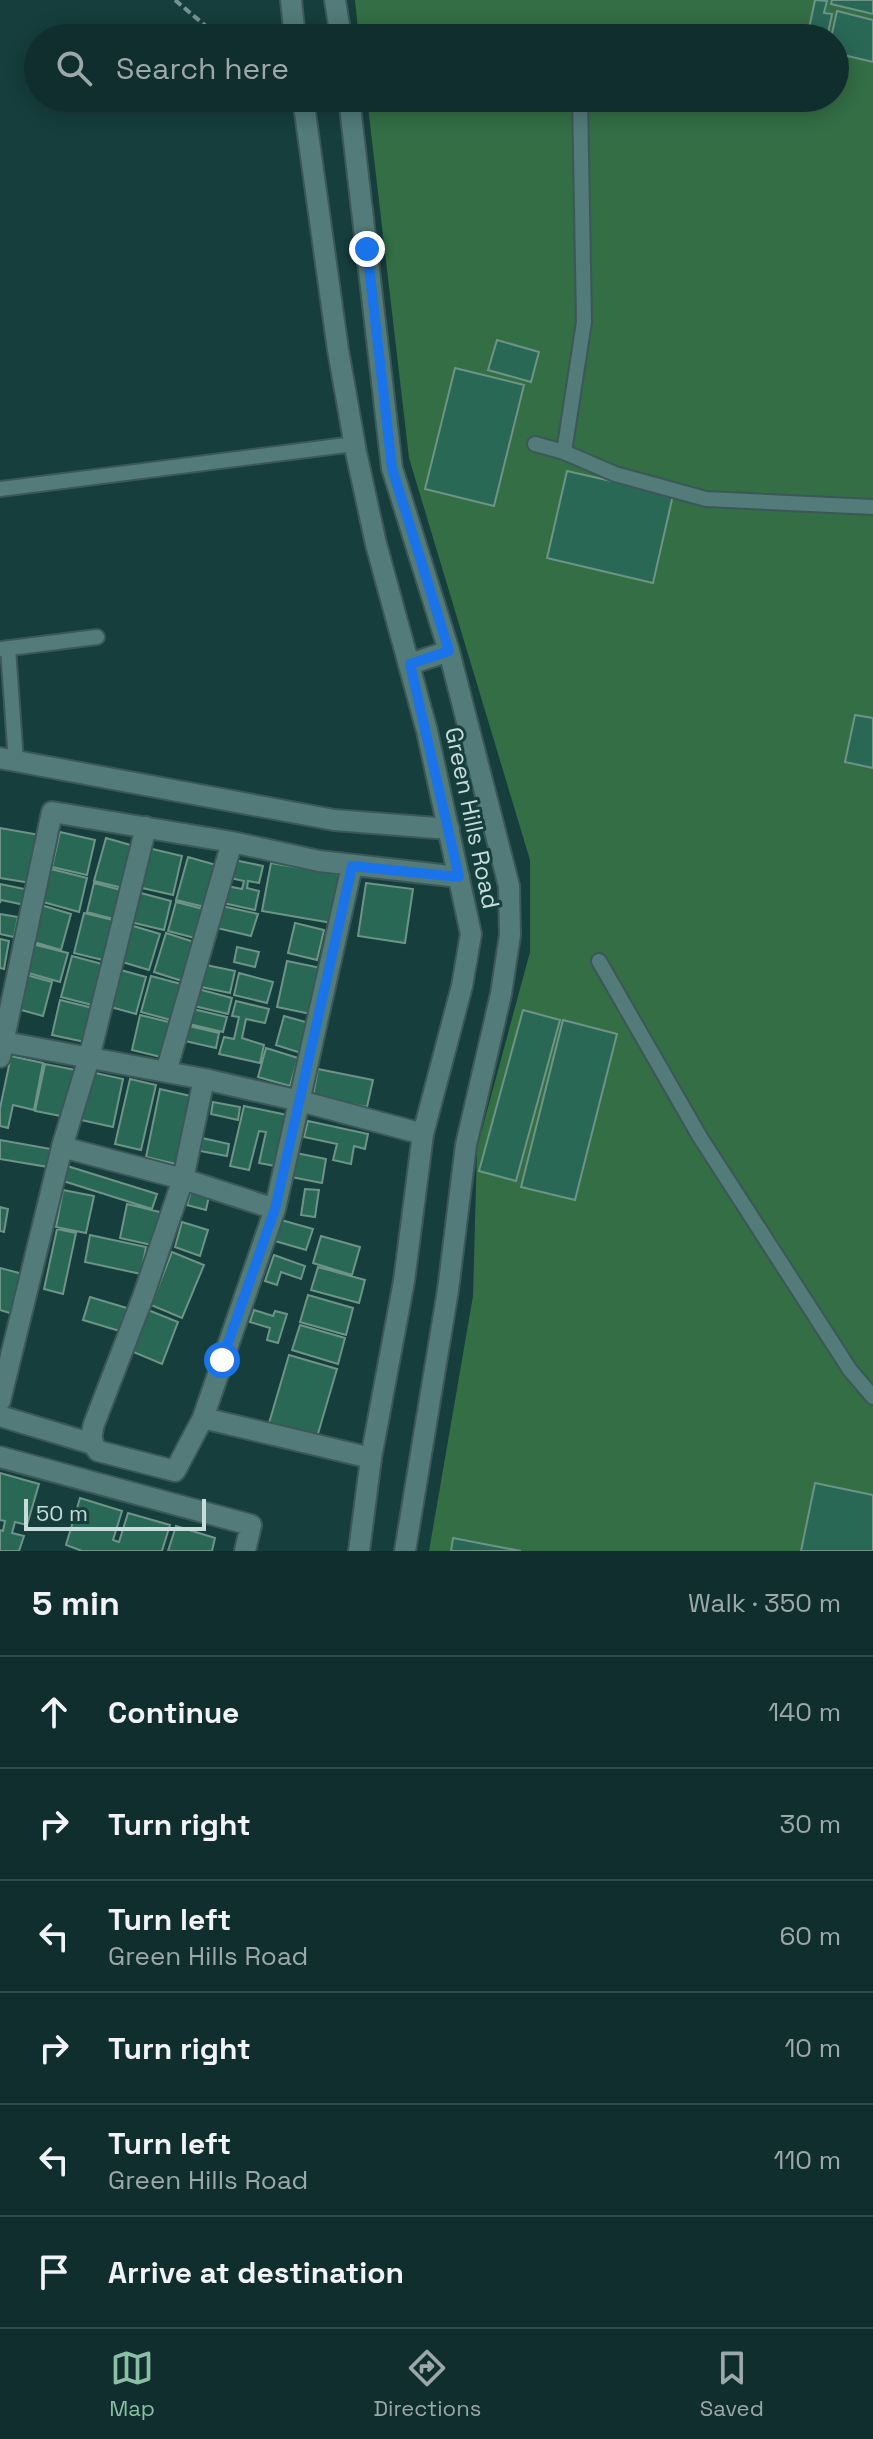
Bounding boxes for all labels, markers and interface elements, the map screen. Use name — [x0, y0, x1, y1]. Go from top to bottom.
search box — [24, 24, 849, 112]
icon: search — [52, 46, 96, 90]
text: Search here — [116, 49, 289, 88]
route end — [349, 231, 385, 267]
street label: Green Hills Road — [438, 724, 507, 912]
route start — [204, 1342, 240, 1378]
scale bar — [24, 1495, 206, 1531]
text: 50 m — [36, 1499, 88, 1527]
text: 5 min — [32, 1582, 120, 1625]
text: Walk · 350 m — [688, 1586, 841, 1620]
icon: ahead — [32, 1690, 76, 1734]
text: Continue — [108, 1693, 239, 1732]
text: 140 m — [768, 1695, 841, 1729]
icon: right — [32, 1802, 76, 1846]
text: Turn right — [108, 1805, 251, 1844]
text: 30 m — [780, 1807, 841, 1841]
text: Turn left — [108, 1900, 231, 1939]
icon: left — [32, 1914, 76, 1958]
text: 60 m — [779, 1919, 841, 1953]
text: Green Hills Road — [108, 1939, 308, 1973]
icon: right — [32, 2026, 76, 2070]
text: Turn right — [108, 2029, 251, 2068]
text: 10 m — [784, 2031, 841, 2065]
text: Turn left — [108, 2124, 231, 2163]
icon: left — [32, 2138, 76, 2182]
text: 110 m — [774, 2143, 841, 2177]
text: Green Hills Road — [108, 2163, 308, 2197]
icon: arrive — [32, 2250, 76, 2294]
text: Arrive at destination — [108, 2253, 404, 2292]
tab: Map — [109, 2346, 155, 2422]
tab: Directions — [373, 2346, 481, 2422]
tab: Saved — [700, 2346, 764, 2422]

